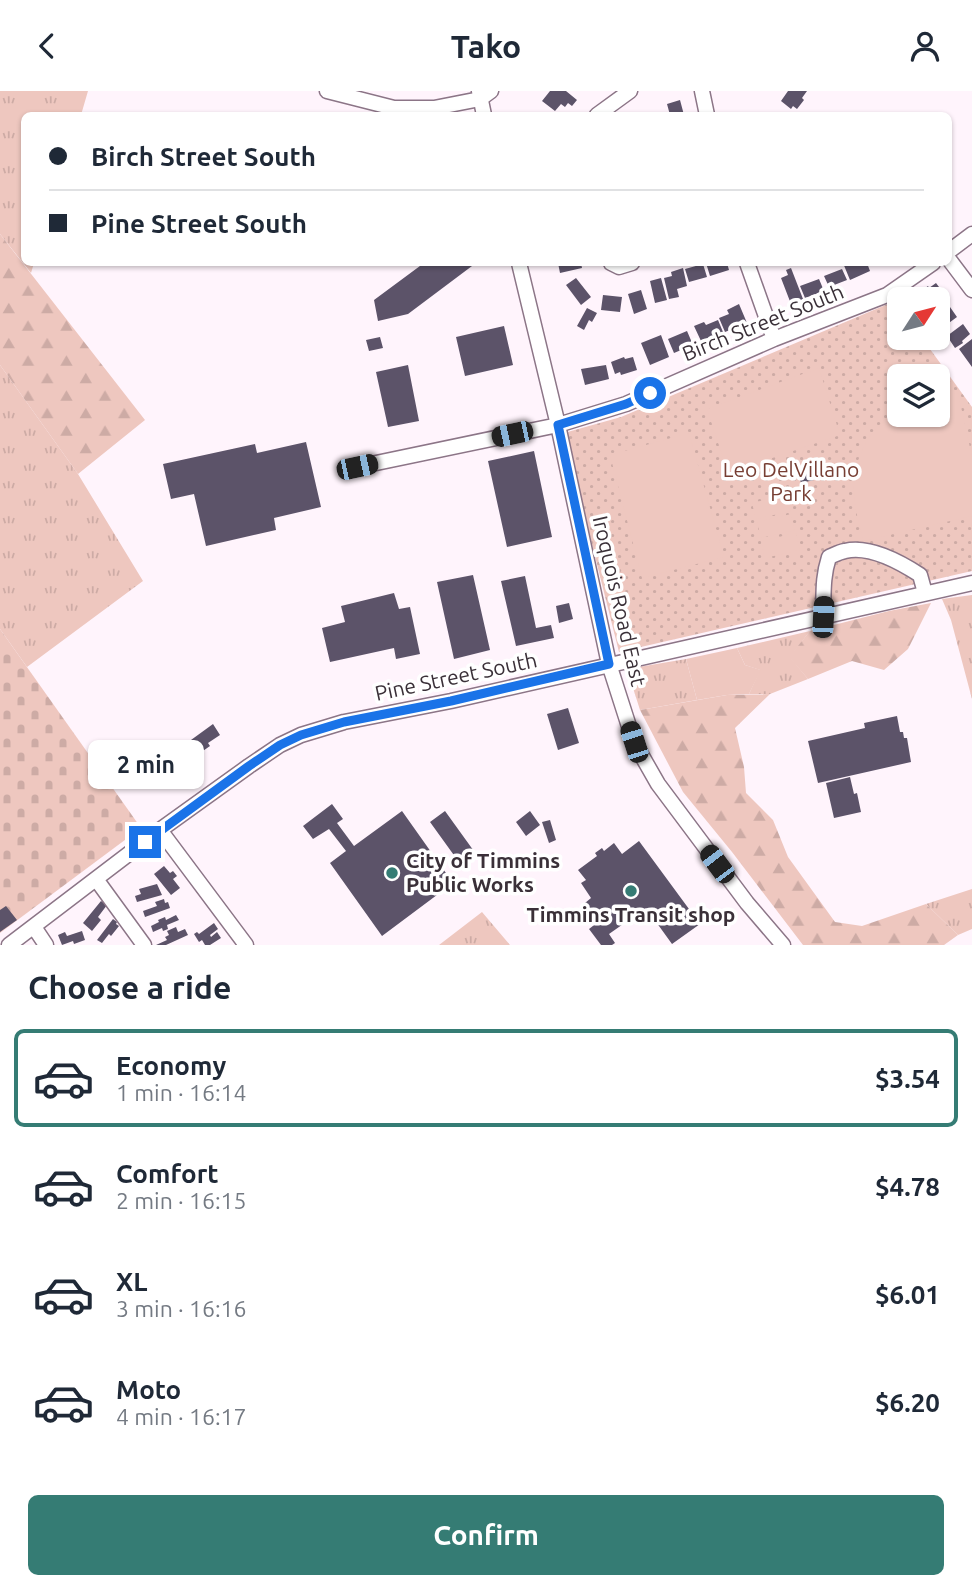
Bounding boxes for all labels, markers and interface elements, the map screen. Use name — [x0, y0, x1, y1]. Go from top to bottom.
icon: back — [28, 27, 66, 65]
icon: person — [906, 27, 944, 65]
text: Tako — [451, 28, 521, 64]
text: Birch Street South — [91, 142, 316, 171]
text: Pine Street South — [91, 209, 307, 238]
street label: Birch Street South — [678, 279, 847, 365]
north arrow — [887, 287, 950, 350]
map controls — [887, 287, 950, 427]
button: layers — [887, 364, 950, 427]
route start — [634, 377, 666, 409]
car — [490, 419, 535, 449]
car — [335, 452, 380, 482]
park label: Leo DelVillano Park — [723, 457, 859, 505]
street label: Iroquois Road East — [589, 513, 651, 688]
car — [812, 595, 835, 639]
street label: Pine Street South — [373, 647, 539, 705]
car — [618, 719, 651, 765]
callout: 2 min — [87, 741, 203, 789]
text: 2 min — [117, 752, 175, 777]
route end — [129, 826, 161, 858]
car — [696, 841, 739, 887]
place label: City of Timmins Public Works — [406, 848, 560, 896]
marker: City of Timmins Public Works — [384, 865, 400, 881]
marker: Timmins Transit shop — [623, 883, 639, 899]
place label: Timmins Transit shop — [527, 902, 735, 926]
text: Choose a ride — [28, 969, 231, 1005]
icon: car — [32, 1047, 95, 1110]
text: Economy — [116, 1051, 226, 1080]
text: $3.54 — [875, 1064, 940, 1093]
text: 1 min · 16:14 — [116, 1080, 247, 1105]
icon: car — [32, 1155, 95, 1218]
text: Comfort — [116, 1159, 219, 1188]
text: $4.78 — [875, 1172, 940, 1201]
text: 2 min · 16:15 — [116, 1188, 247, 1213]
icon: car — [32, 1263, 95, 1326]
text: XL — [116, 1267, 147, 1296]
text: $6.01 — [875, 1280, 940, 1309]
text: 3 min · 16:16 — [116, 1296, 247, 1321]
icon: car — [32, 1371, 95, 1434]
text: Moto — [116, 1375, 181, 1404]
text: $6.20 — [875, 1388, 940, 1417]
text: 4 min · 16:17 — [116, 1404, 247, 1429]
button: Confirm — [28, 1495, 944, 1575]

